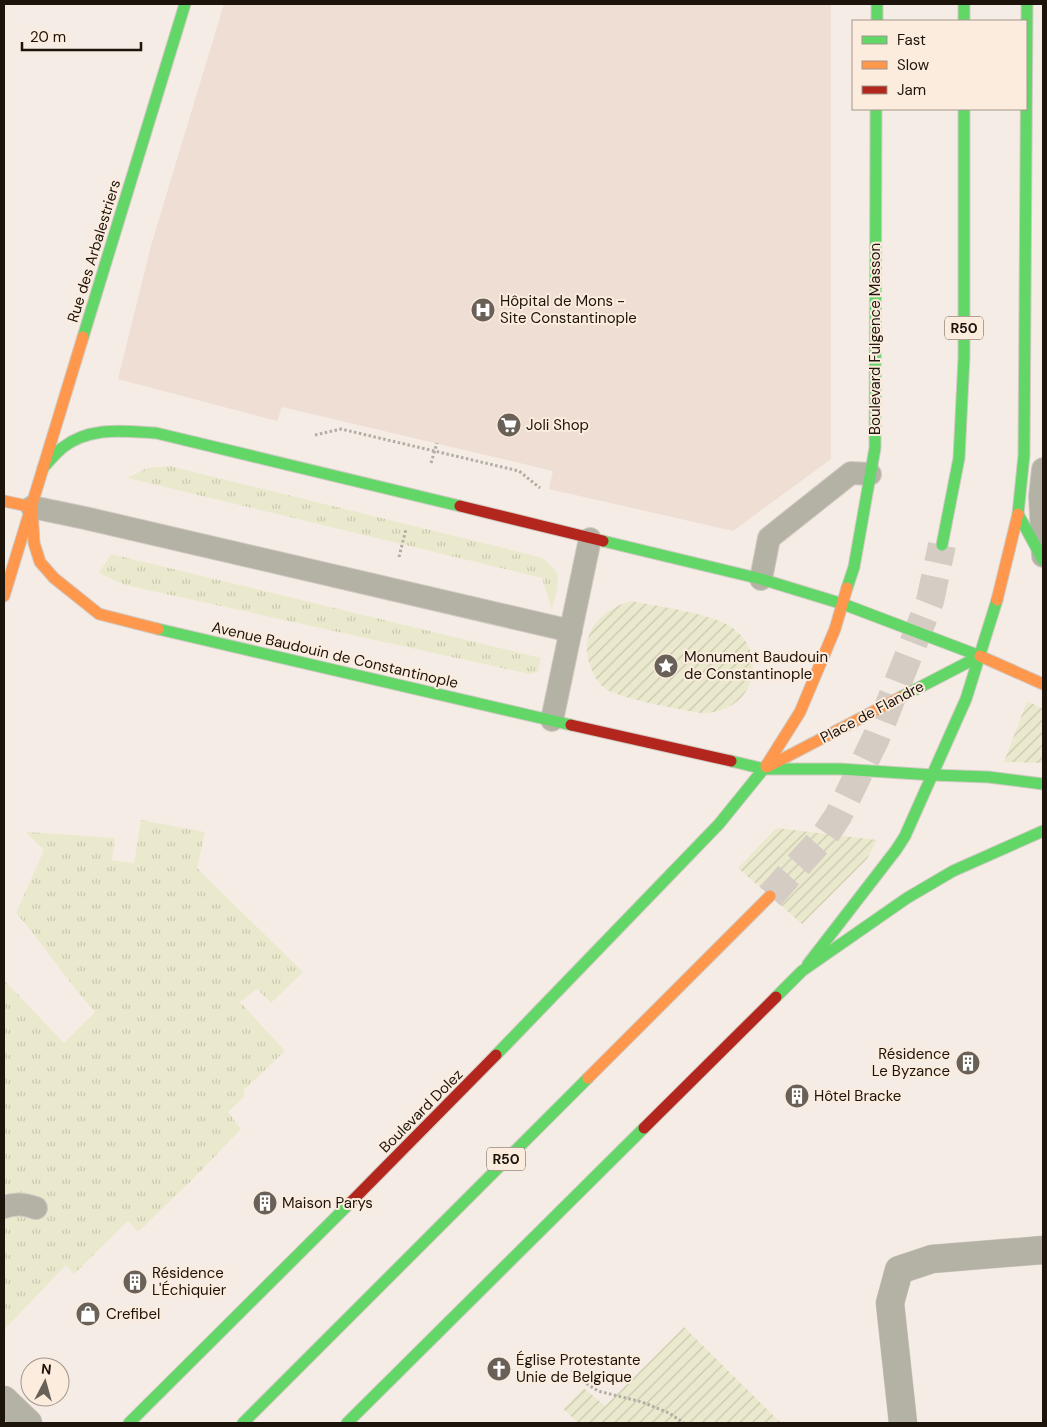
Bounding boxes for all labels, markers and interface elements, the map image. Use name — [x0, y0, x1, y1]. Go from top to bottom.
scale bar — [22, 20, 141, 52]
legend — [852, 20, 1027, 110]
text: 20 m — [30, 27, 66, 47]
text: Fast — [897, 30, 926, 50]
text: Slow — [897, 55, 930, 75]
text: Jam — [897, 80, 926, 100]
street label: Rue des Arbalestriers — [63, 177, 125, 325]
street label: Boulevard Fulgence Masson — [865, 243, 885, 435]
place label: Hôpital de Mons - Site Constantinople — [500, 291, 637, 328]
hospital icon: Hôpital de Mons - Site Constantinople — [470, 297, 496, 323]
road number: R50 — [945, 316, 983, 339]
supermarket icon: Joli Shop — [496, 412, 522, 438]
place label: Joli Shop — [526, 415, 589, 435]
street label: Avenue Baudouin de Constantinople — [210, 617, 460, 693]
place label: Monument Baudouin de Constantinople — [684, 647, 828, 684]
place icon: Monument Baudouin de Constantinople — [653, 653, 679, 679]
street label: Place de Flandre — [817, 676, 927, 748]
place label: Résidence Le Byzance — [872, 1044, 950, 1081]
building icon: Résidence Le Byzance — [955, 1050, 981, 1076]
street label: Boulevard Dolez — [375, 1065, 467, 1157]
building icon: Hôtel Bracke — [784, 1083, 810, 1109]
place label: Hôtel Bracke — [814, 1086, 901, 1106]
road number: R50 — [487, 1148, 525, 1170]
building icon: Maison Parys — [252, 1190, 278, 1216]
place label: Maison Parys — [282, 1193, 373, 1213]
place label: Résidence L'Échiquier — [152, 1263, 227, 1300]
building icon: Résidence L'Échiquier — [122, 1269, 148, 1295]
shop icon: Crefibel — [75, 1301, 101, 1327]
place label: Crefibel — [106, 1304, 160, 1324]
place label: Église Protestante Unie de Belgique — [516, 1350, 641, 1387]
church icon: Église Protestante Unie de Belgique — [486, 1356, 512, 1382]
north arrow — [20, 1357, 70, 1407]
text: N — [40, 1360, 52, 1379]

